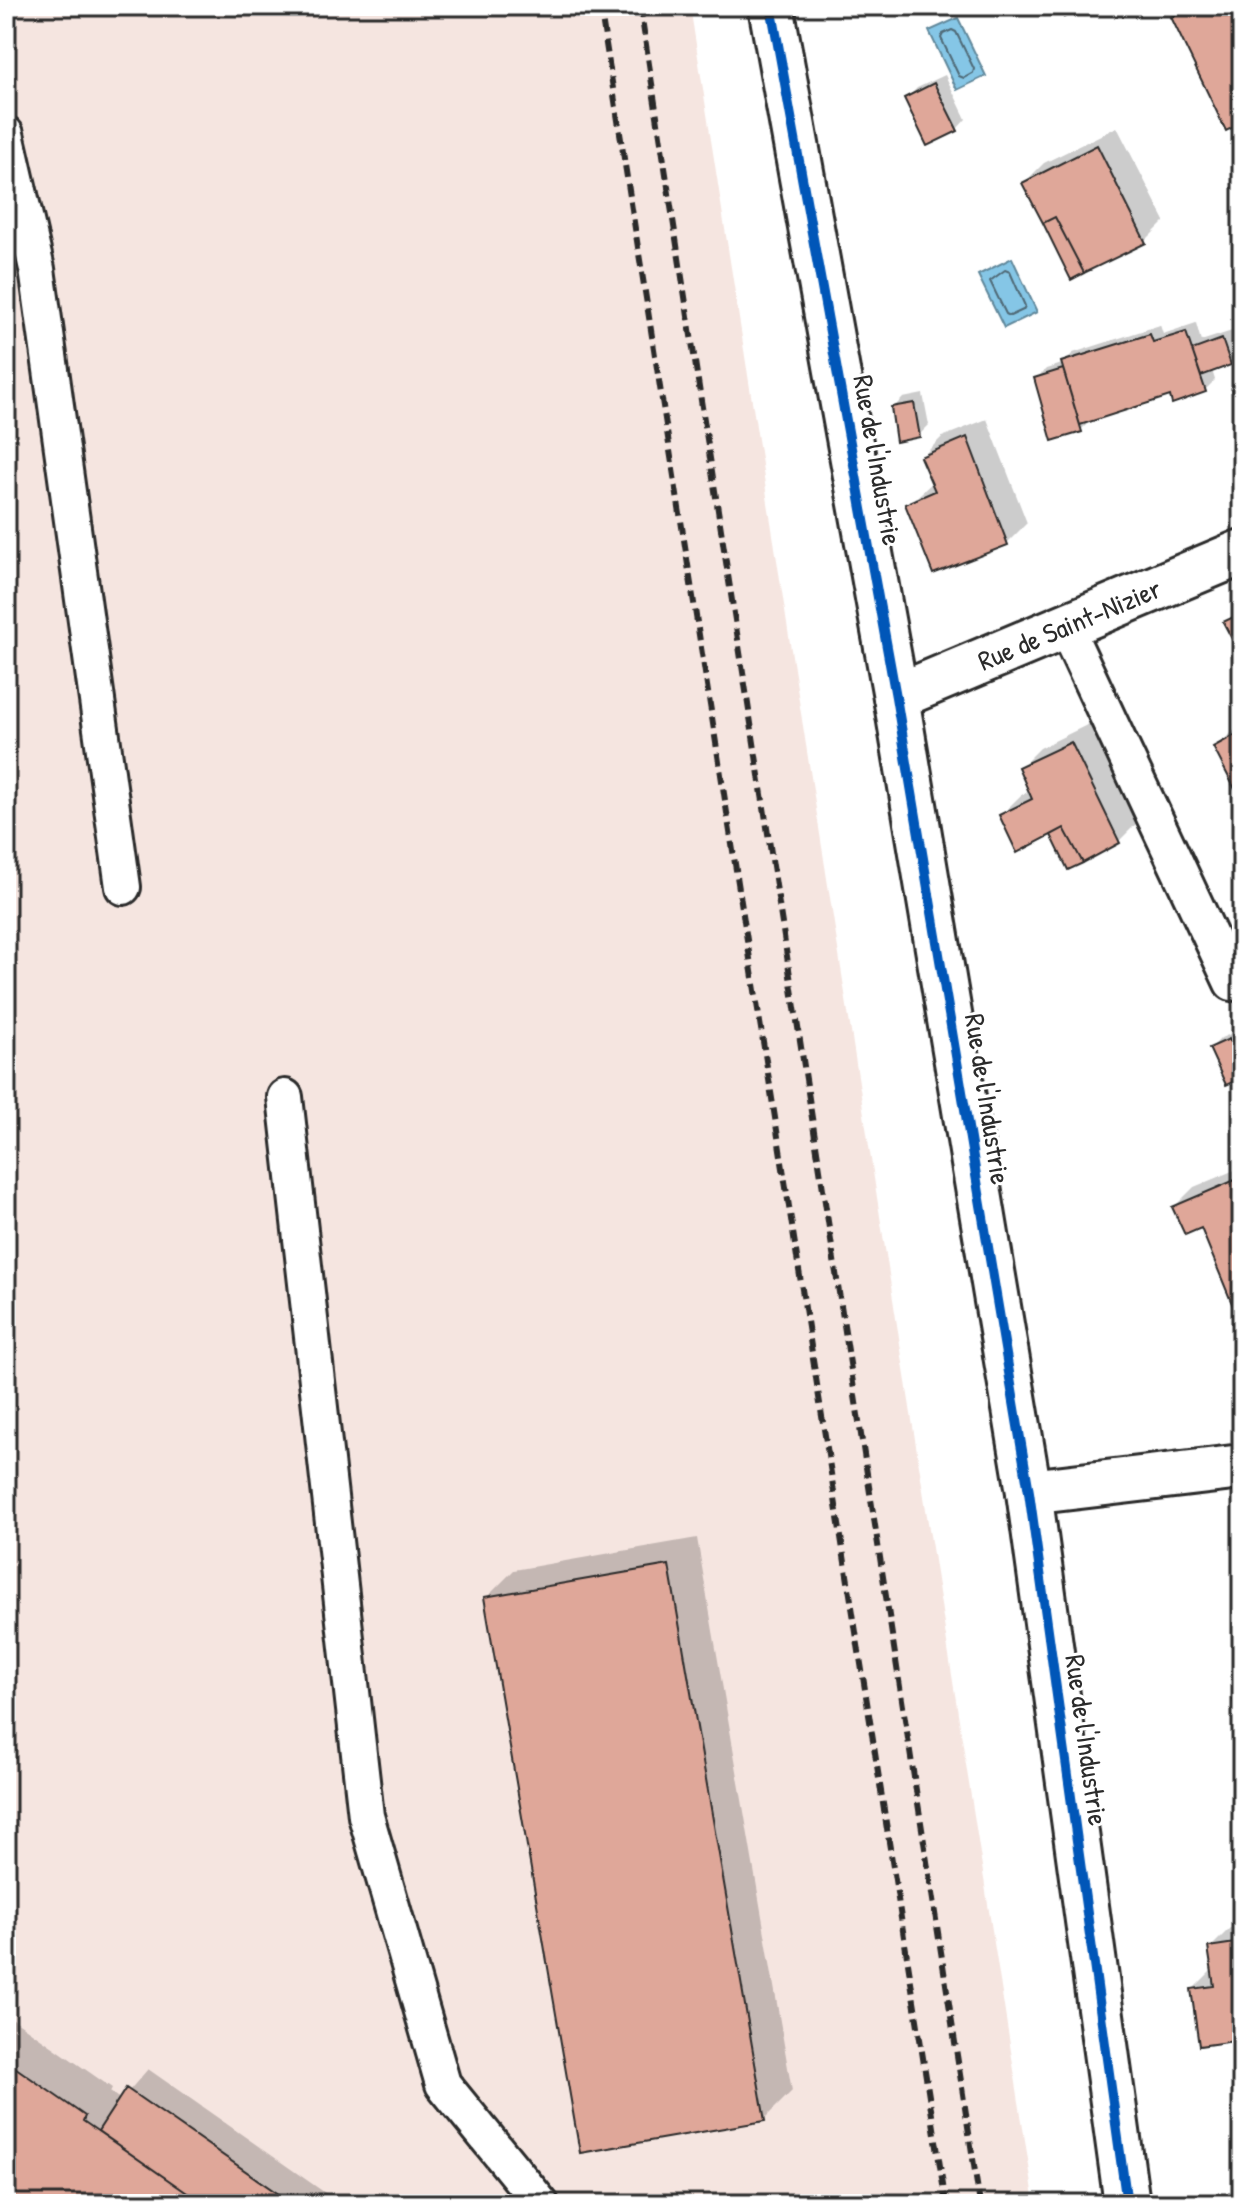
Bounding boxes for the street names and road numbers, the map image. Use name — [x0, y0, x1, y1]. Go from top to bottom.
street label: Rue de l'Industrie — [844, 372, 912, 548]
street label: Rue de Saint-Nizier — [972, 569, 1167, 680]
street label: Rue de l'Industrie — [956, 1011, 1020, 1187]
street label: Rue de l'Industrie — [1056, 1652, 1118, 1828]

